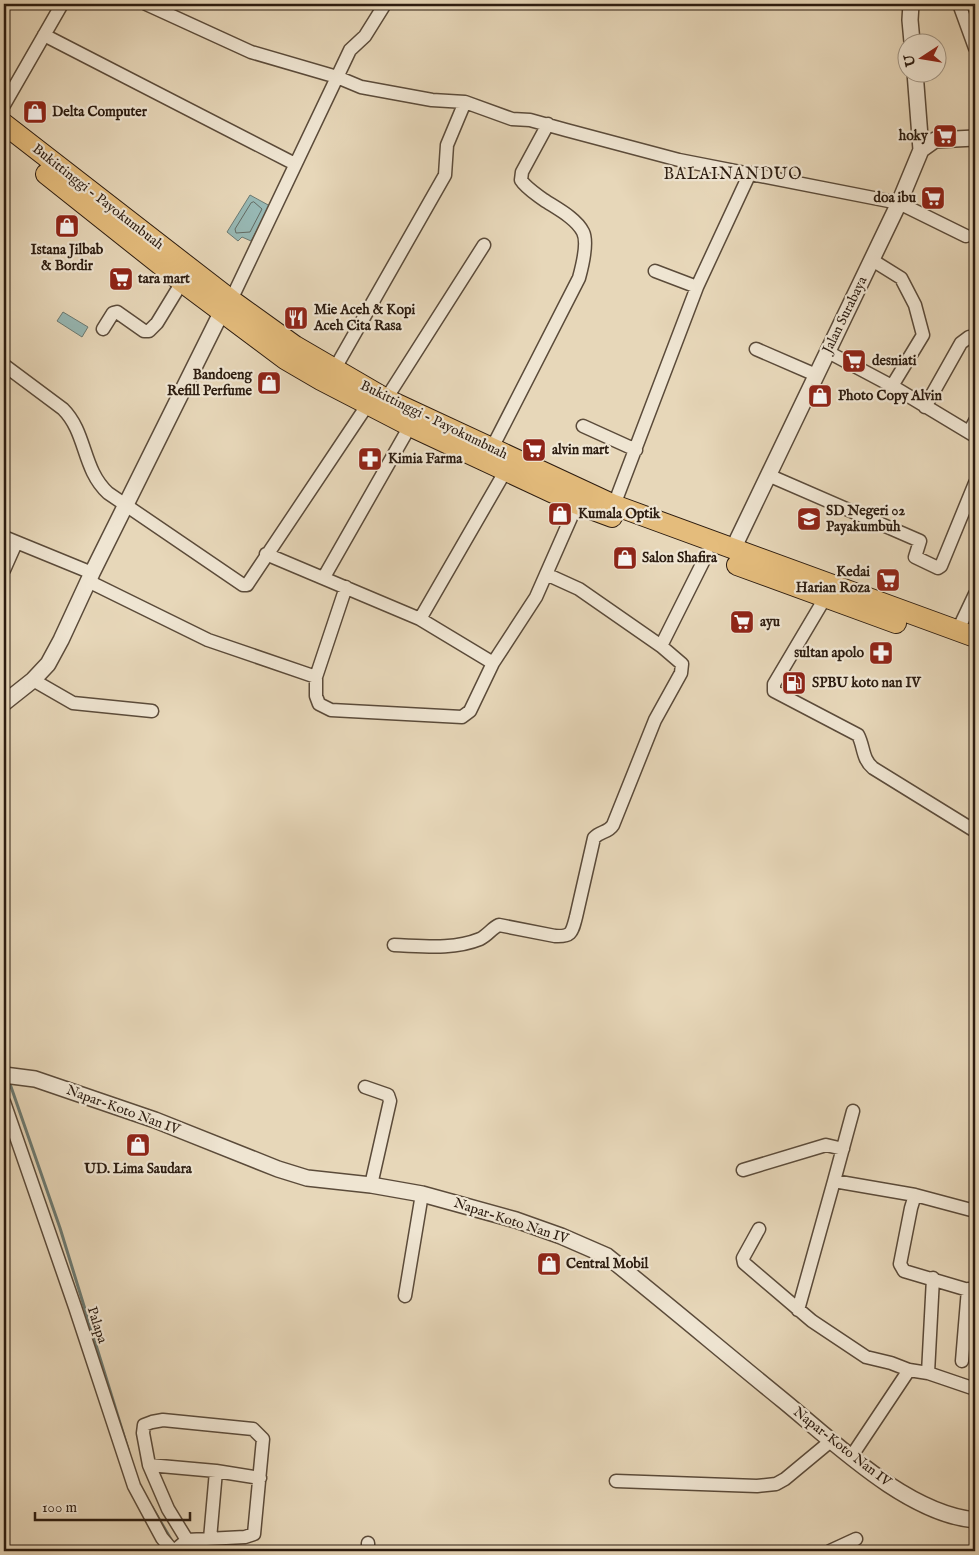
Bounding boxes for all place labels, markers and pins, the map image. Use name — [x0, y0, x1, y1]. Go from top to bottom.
shop icon: Delta Computer — [22, 99, 48, 125]
place label: Delta Computer — [52, 103, 148, 121]
supermarket icon: hoky — [932, 123, 958, 149]
place label: hoky — [898, 127, 929, 145]
supermarket icon: doa ibu — [920, 185, 946, 211]
place label: doa ibu — [874, 189, 917, 207]
shop icon: Istana Jilbab & Bordir — [54, 213, 80, 239]
place label: Istana Jilbab & Bordir — [31, 241, 104, 275]
supermarket icon: tara mart — [108, 266, 134, 292]
place label: tara mart — [137, 270, 190, 288]
place label: Mie Aceh & Kopi Aceh Cita Rasa — [313, 301, 415, 335]
restaurant icon: Mie Aceh & Kopi Aceh Cita Rasa — [283, 305, 309, 331]
supermarket icon: desniati — [841, 348, 867, 374]
place label: desniati — [872, 352, 917, 370]
place label: Bandoeng Refill Perfume — [167, 366, 253, 400]
shop icon: Bandoeng Refill Perfume — [256, 370, 282, 396]
shop icon: Photo Copy Alvin — [807, 383, 833, 409]
place label: Photo Copy Alvin — [838, 387, 942, 405]
supermarket icon: alvin mart — [521, 437, 547, 463]
place label: alvin mart — [552, 441, 609, 459]
pharmacy icon: Kimia Farma — [357, 446, 383, 472]
place label: Kimia Farma — [388, 450, 463, 468]
shop icon: Kumala Optik — [547, 501, 573, 527]
place label: SD Negeri 02 Payakumbuh — [826, 502, 905, 536]
place label: Kumala Optik — [578, 505, 661, 523]
school or university icon: SD Negeri 02 Payakumbuh — [796, 506, 822, 532]
shop icon: Salon Shafira — [612, 545, 638, 571]
place label: Salon Shafira — [642, 549, 718, 567]
place label: Kedai Harian Roza — [796, 563, 871, 597]
supermarket icon: Kedai Harian Roza — [875, 567, 901, 593]
supermarket icon: ayu — [729, 609, 755, 635]
place label: ayu — [760, 613, 781, 631]
pharmacy icon: sultan apolo — [868, 640, 894, 666]
place label: sultan apolo — [794, 644, 864, 662]
fuel station icon: SPBU koto nan IV — [781, 670, 807, 696]
place label: SPBU koto nan IV — [812, 674, 922, 692]
shop icon: UD. Lima Saudara — [125, 1132, 151, 1158]
place label: UD. Lima Saudara — [83, 1160, 193, 1178]
shop icon: Central Mobil — [536, 1251, 562, 1277]
place label: Central Mobil — [566, 1255, 649, 1273]

